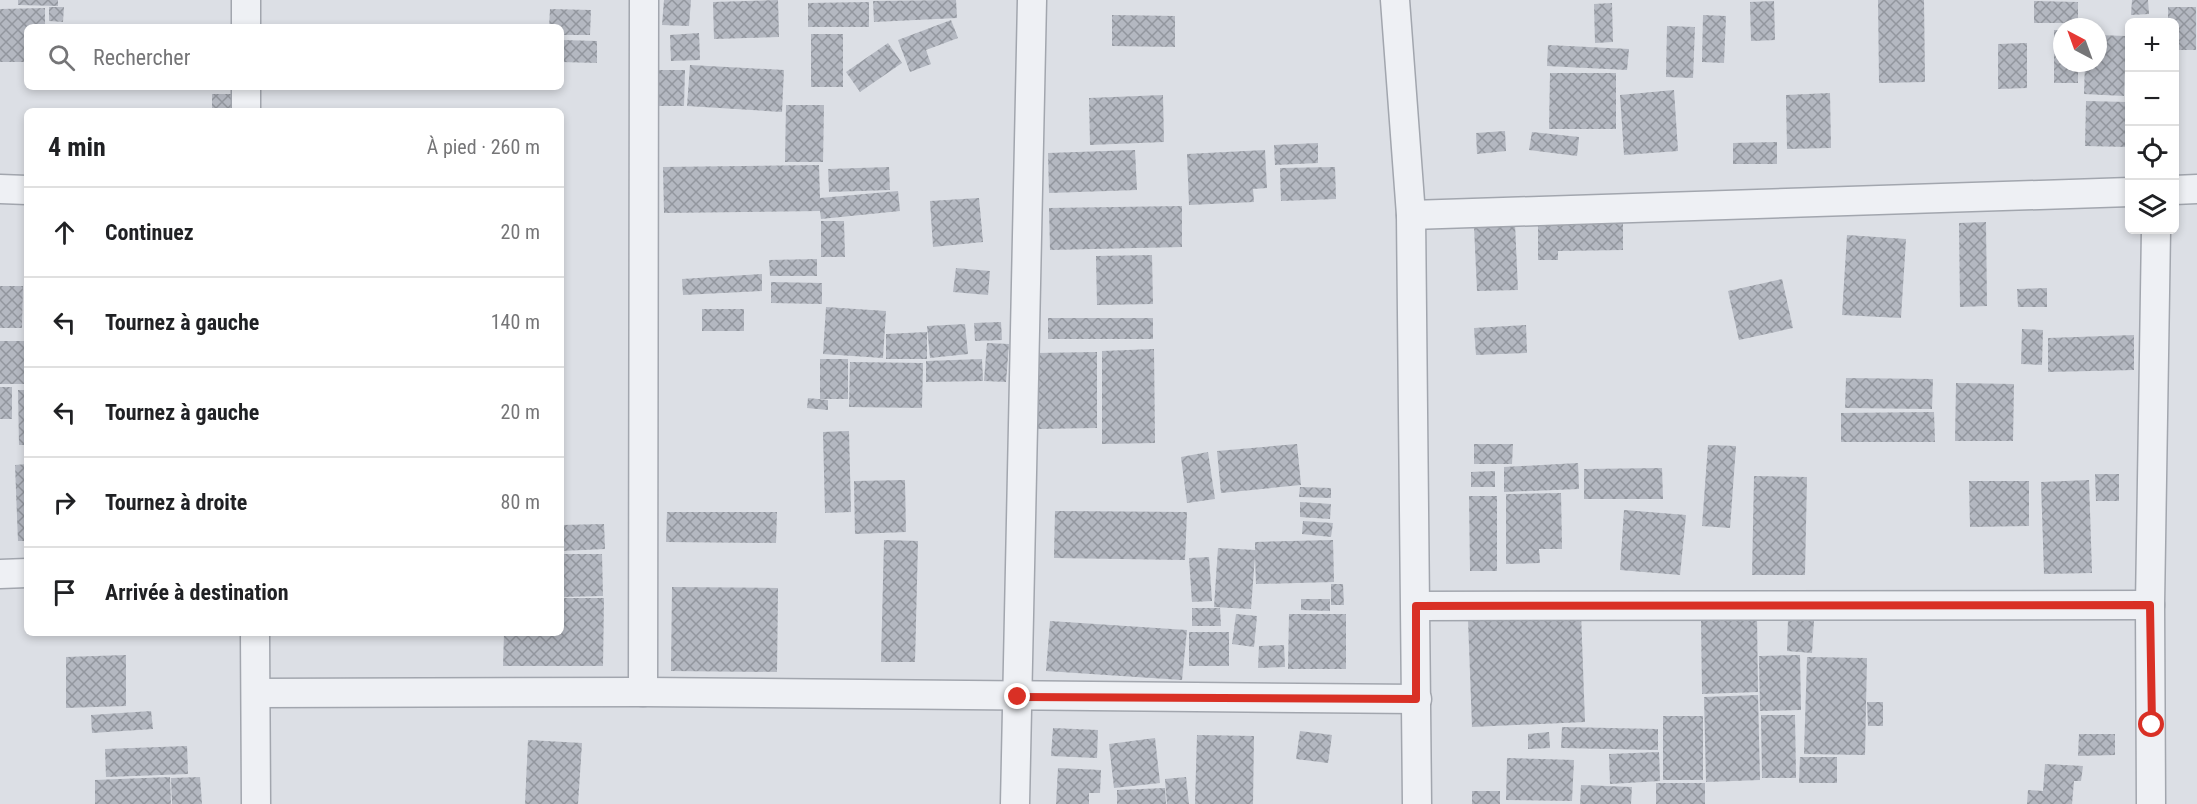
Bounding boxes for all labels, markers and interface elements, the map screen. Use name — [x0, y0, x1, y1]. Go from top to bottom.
north arrow — [2053, 18, 2107, 72]
map controls — [2125, 18, 2179, 234]
button: + — [2125, 18, 2179, 72]
search box — [24, 24, 564, 90]
icon: search — [45, 41, 78, 74]
text: Rechercher — [93, 45, 190, 70]
button: − — [2125, 72, 2179, 126]
button: locate — [2125, 126, 2179, 180]
text: 4 min — [48, 132, 106, 162]
text: À pied · 260 m — [427, 135, 540, 159]
button: layers — [2125, 180, 2179, 234]
icon: ahead — [48, 216, 81, 249]
text: Continuez — [105, 220, 194, 245]
text: 20 m — [501, 220, 540, 244]
icon: left — [48, 306, 81, 339]
text: Tournez à gauche — [105, 310, 259, 335]
text: 140 m — [491, 310, 540, 334]
icon: left — [48, 396, 81, 429]
text: Tournez à gauche — [105, 400, 259, 425]
text: 20 m — [501, 400, 540, 424]
icon: right — [48, 486, 81, 519]
text: Tournez à droite — [105, 490, 247, 515]
text: 80 m — [501, 490, 540, 514]
icon: arrive — [48, 576, 81, 609]
text: Arrivée à destination — [105, 580, 289, 605]
route end — [1004, 683, 1030, 709]
route start — [2138, 711, 2164, 737]

